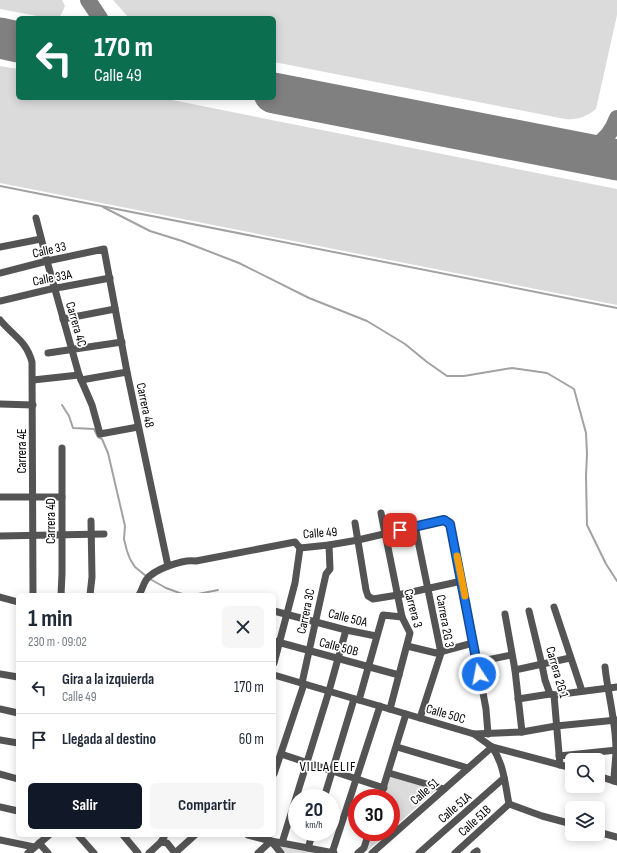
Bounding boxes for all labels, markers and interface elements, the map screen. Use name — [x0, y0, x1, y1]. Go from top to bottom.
text: 170 m — [94, 31, 153, 64]
icon: left — [28, 32, 80, 84]
text: Calle 49 — [94, 65, 142, 86]
street label: Calle 33 — [31, 238, 68, 262]
street label: Calle 33A — [31, 266, 74, 290]
street label: Carrera 4C — [62, 300, 90, 349]
street label: Carrera 48 — [132, 381, 158, 429]
street label: Carrera 4E — [14, 429, 30, 473]
street label: Carrera 4D — [43, 498, 59, 544]
pin — [383, 513, 417, 547]
icon: arrive — [389, 519, 411, 541]
street label: Calle 49 — [302, 524, 338, 542]
street label: Carrera 3C — [293, 587, 319, 635]
street label: Carrera 3 — [400, 587, 426, 629]
street label: Carrera 2G 3 — [432, 593, 458, 649]
text: 1 min — [28, 604, 73, 633]
street label: Calle 50A — [327, 605, 369, 631]
button: close — [222, 606, 264, 648]
text: 230 m · 09:02 — [28, 634, 87, 650]
street label: Calle 50B — [317, 634, 360, 660]
street label: Carrera 2G 1 — [542, 645, 572, 700]
position arrow — [458, 653, 500, 695]
text: Gira a la izquierda — [62, 670, 154, 689]
icon: left — [28, 677, 50, 699]
text: 170 m — [234, 678, 264, 697]
text: Calle 49 — [62, 689, 96, 705]
street label: Calle 50C — [424, 701, 467, 727]
icon: arrive — [28, 729, 50, 751]
text: Llegada al destino — [62, 730, 156, 749]
text: 60 m — [239, 730, 264, 749]
map controls — [565, 753, 605, 841]
button: search — [565, 753, 605, 793]
district label: VILLA ELIF — [299, 758, 357, 775]
street label: Calle 51 — [407, 775, 443, 809]
button: Salir — [28, 783, 142, 829]
button: Compartir — [150, 783, 264, 829]
speed limit sign: 30 — [348, 789, 400, 841]
street label: Calle 51A — [435, 789, 475, 826]
text: 20 — [305, 798, 323, 822]
button: layers — [565, 801, 605, 841]
street label: Calle 51B — [455, 802, 495, 840]
text: km/h — [305, 819, 323, 831]

